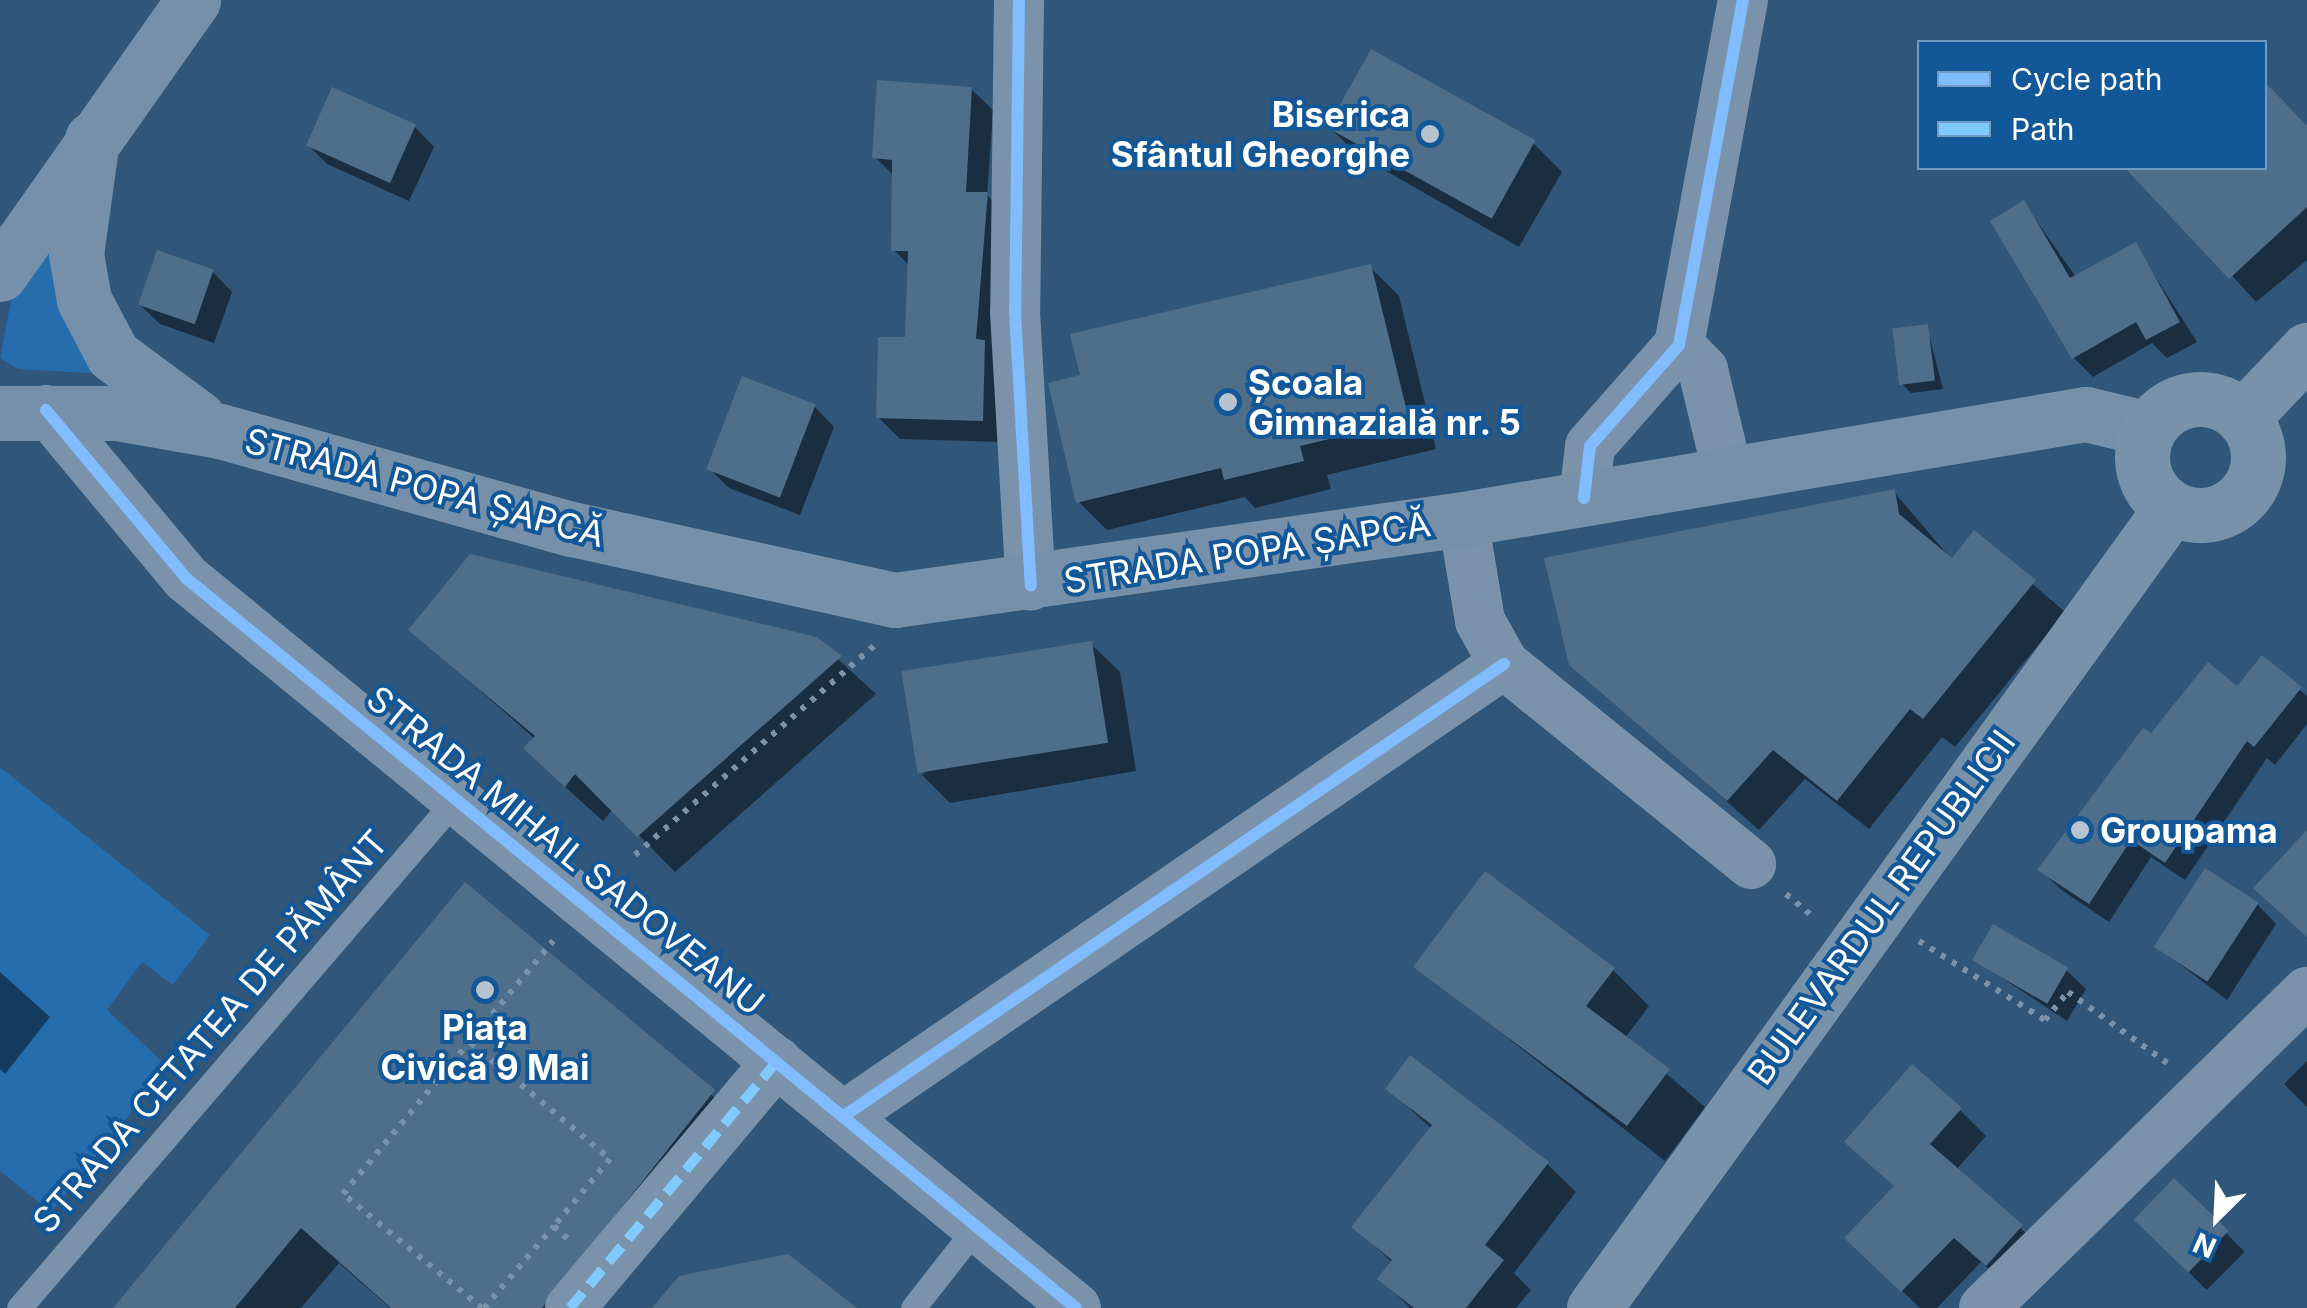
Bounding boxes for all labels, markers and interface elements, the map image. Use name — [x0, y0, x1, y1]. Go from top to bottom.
legend — [1917, 40, 2267, 170]
text: Cycle path — [2011, 61, 2163, 97]
place label: Biserica Sfântul Gheorghe — [1111, 93, 1410, 175]
text: Path — [2011, 111, 2075, 147]
marker: Biserica Sfântul Gheorghe — [1419, 123, 1441, 145]
place label: Școala Gimnazială nr. 5 — [1248, 361, 1522, 443]
marker: Școala Gimnazială nr. 5 — [1217, 391, 1239, 413]
street label: STRADA POPA ȘAPCĂ — [241, 419, 609, 555]
street label: STRADA POPA ȘAPCĂ — [1061, 502, 1433, 602]
street label: STRADA MIHAIL SADOVEANU — [359, 677, 773, 1023]
street label: BULEVARDUL REPUBLICII — [1738, 722, 2024, 1092]
place label: Groupama — [2100, 809, 2278, 851]
marker: Groupama — [2069, 819, 2091, 841]
street label: STRADA CETATEA DE PĂMÂNT — [24, 821, 396, 1241]
marker: Piața Civică 9 Mai — [474, 979, 496, 1001]
place label: Piața Civică 9 Mai — [381, 1006, 589, 1088]
north arrow — [2167, 1168, 2267, 1268]
text: N — [2188, 1226, 2221, 1265]

